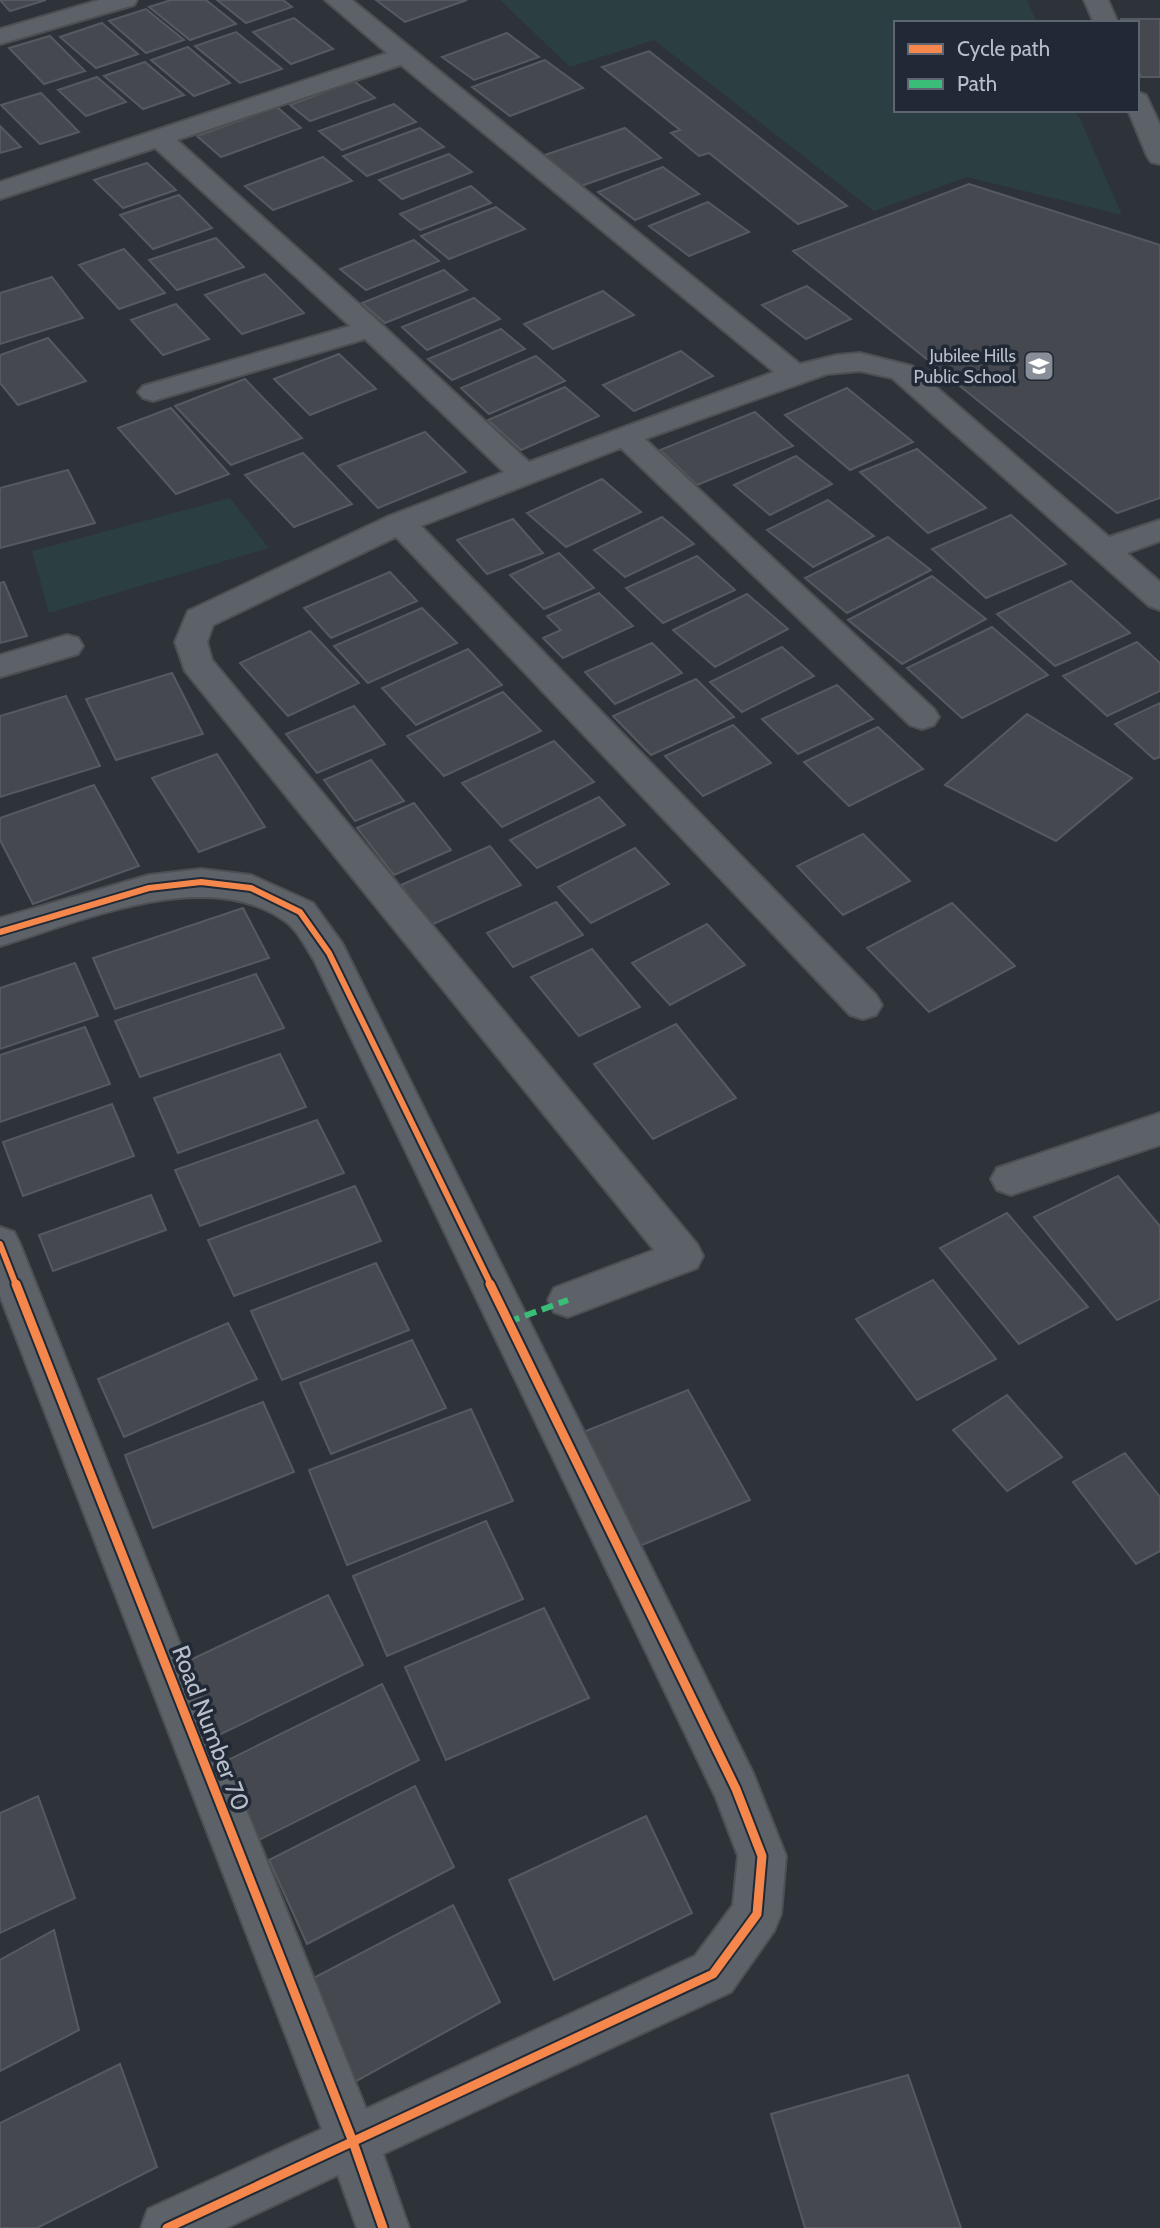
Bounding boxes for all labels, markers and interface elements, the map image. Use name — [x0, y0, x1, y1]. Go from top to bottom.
legend — [894, 21, 1139, 112]
text: Cycle path — [957, 36, 1050, 61]
text: Path — [957, 71, 997, 96]
place label: Jubilee Hills Public School — [914, 345, 1017, 388]
school or university icon: Jubilee Hills Public School — [1022, 349, 1056, 383]
street label: Road Number 70 — [166, 1641, 256, 1815]

